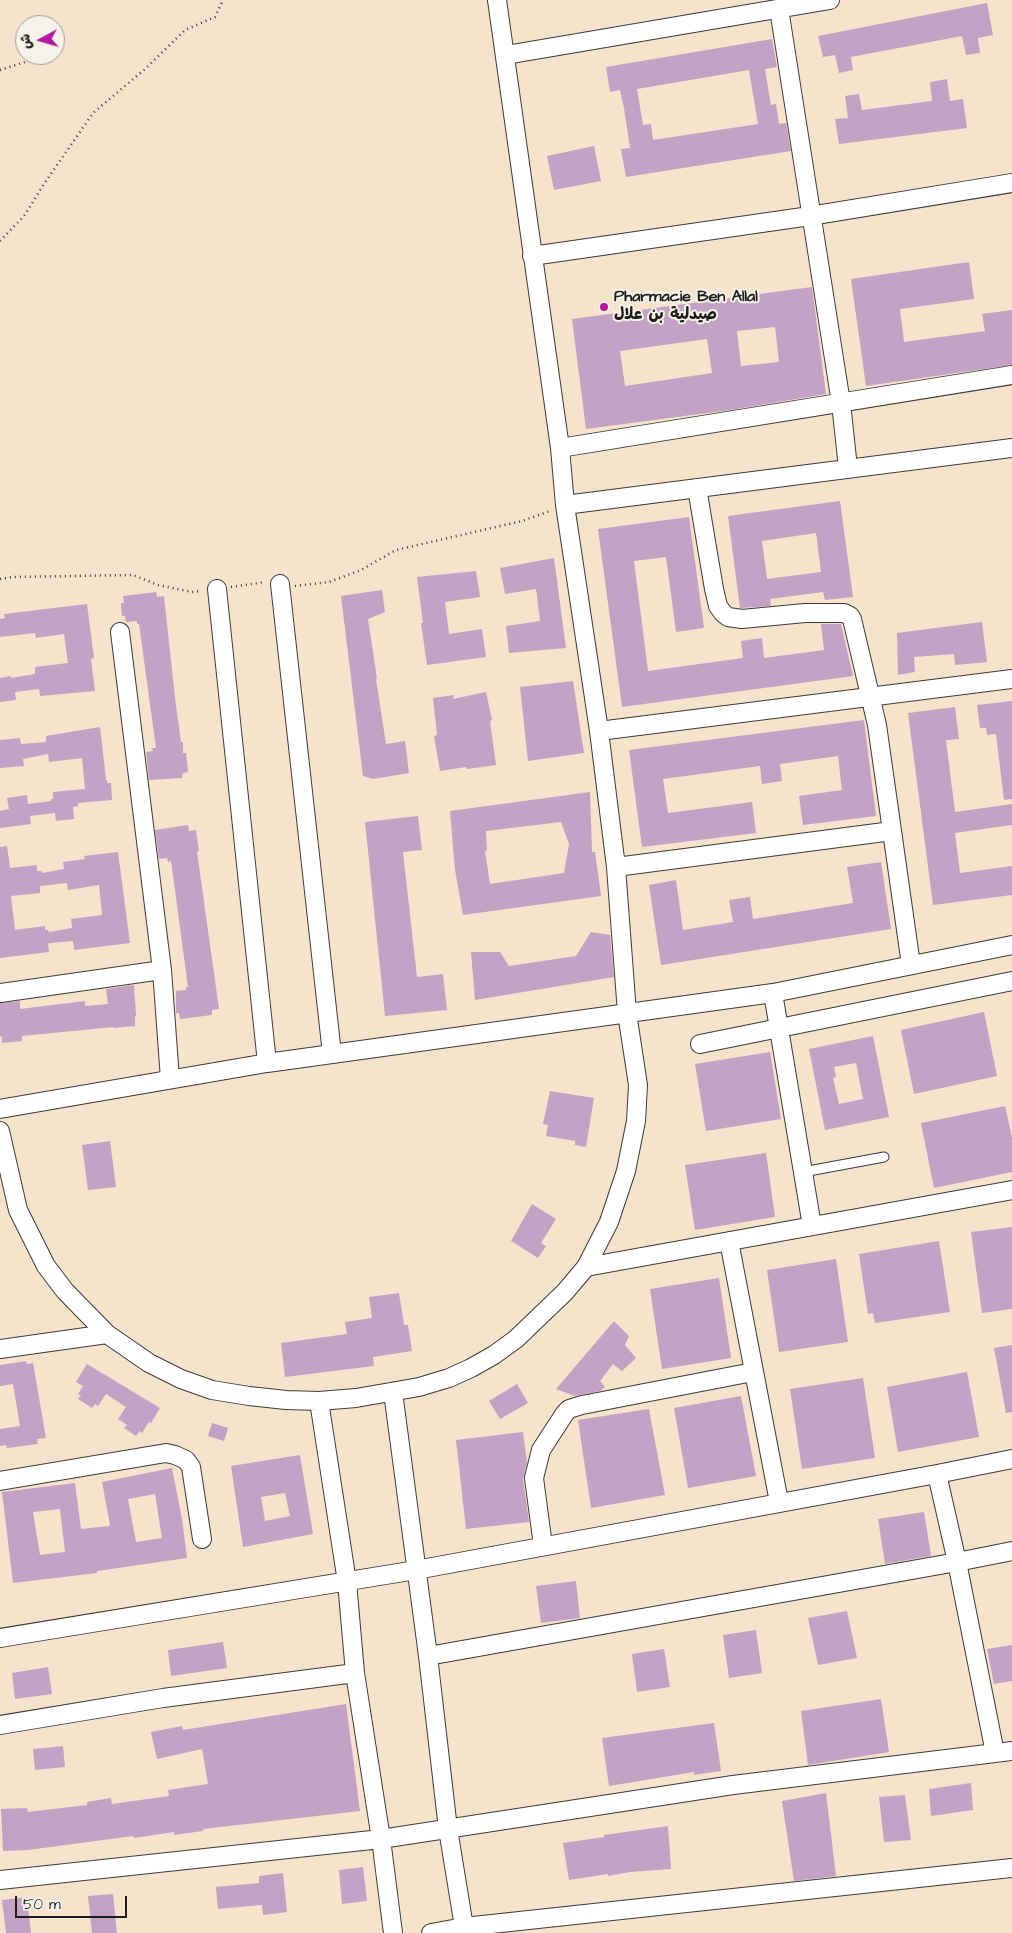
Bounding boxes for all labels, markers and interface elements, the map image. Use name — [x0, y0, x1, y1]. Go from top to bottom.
north arrow — [15, 15, 65, 65]
text: ش — [15, 33, 37, 50]
place label: Pharmacie Ben Allal صيدلية بن علال — [614, 288, 758, 326]
marker: Pharmacie Ben Allal صيدلية بن علال — [598, 301, 610, 313]
scale bar — [18, 1886, 130, 1918]
text: 50 m — [23, 1894, 61, 1915]

